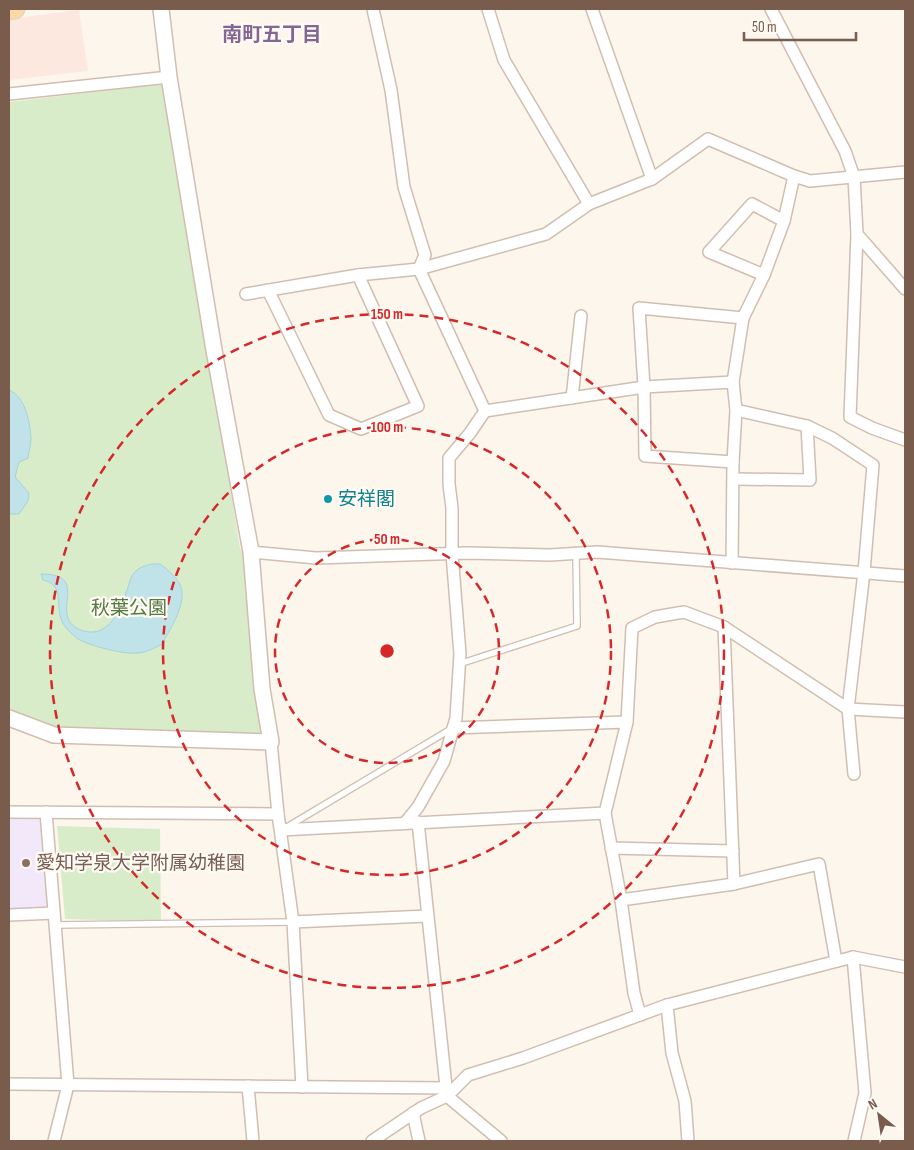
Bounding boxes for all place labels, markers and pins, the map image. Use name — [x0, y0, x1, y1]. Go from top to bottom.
place label: 安祥閣 — [338, 488, 395, 511]
marker: 安祥閣 — [322, 493, 334, 505]
centre of rings — [378, 642, 396, 660]
place label: 愛知学泉大学附属幼稚園 — [36, 852, 245, 875]
marker: 愛知学泉大学附属幼稚園 — [20, 857, 32, 869]

